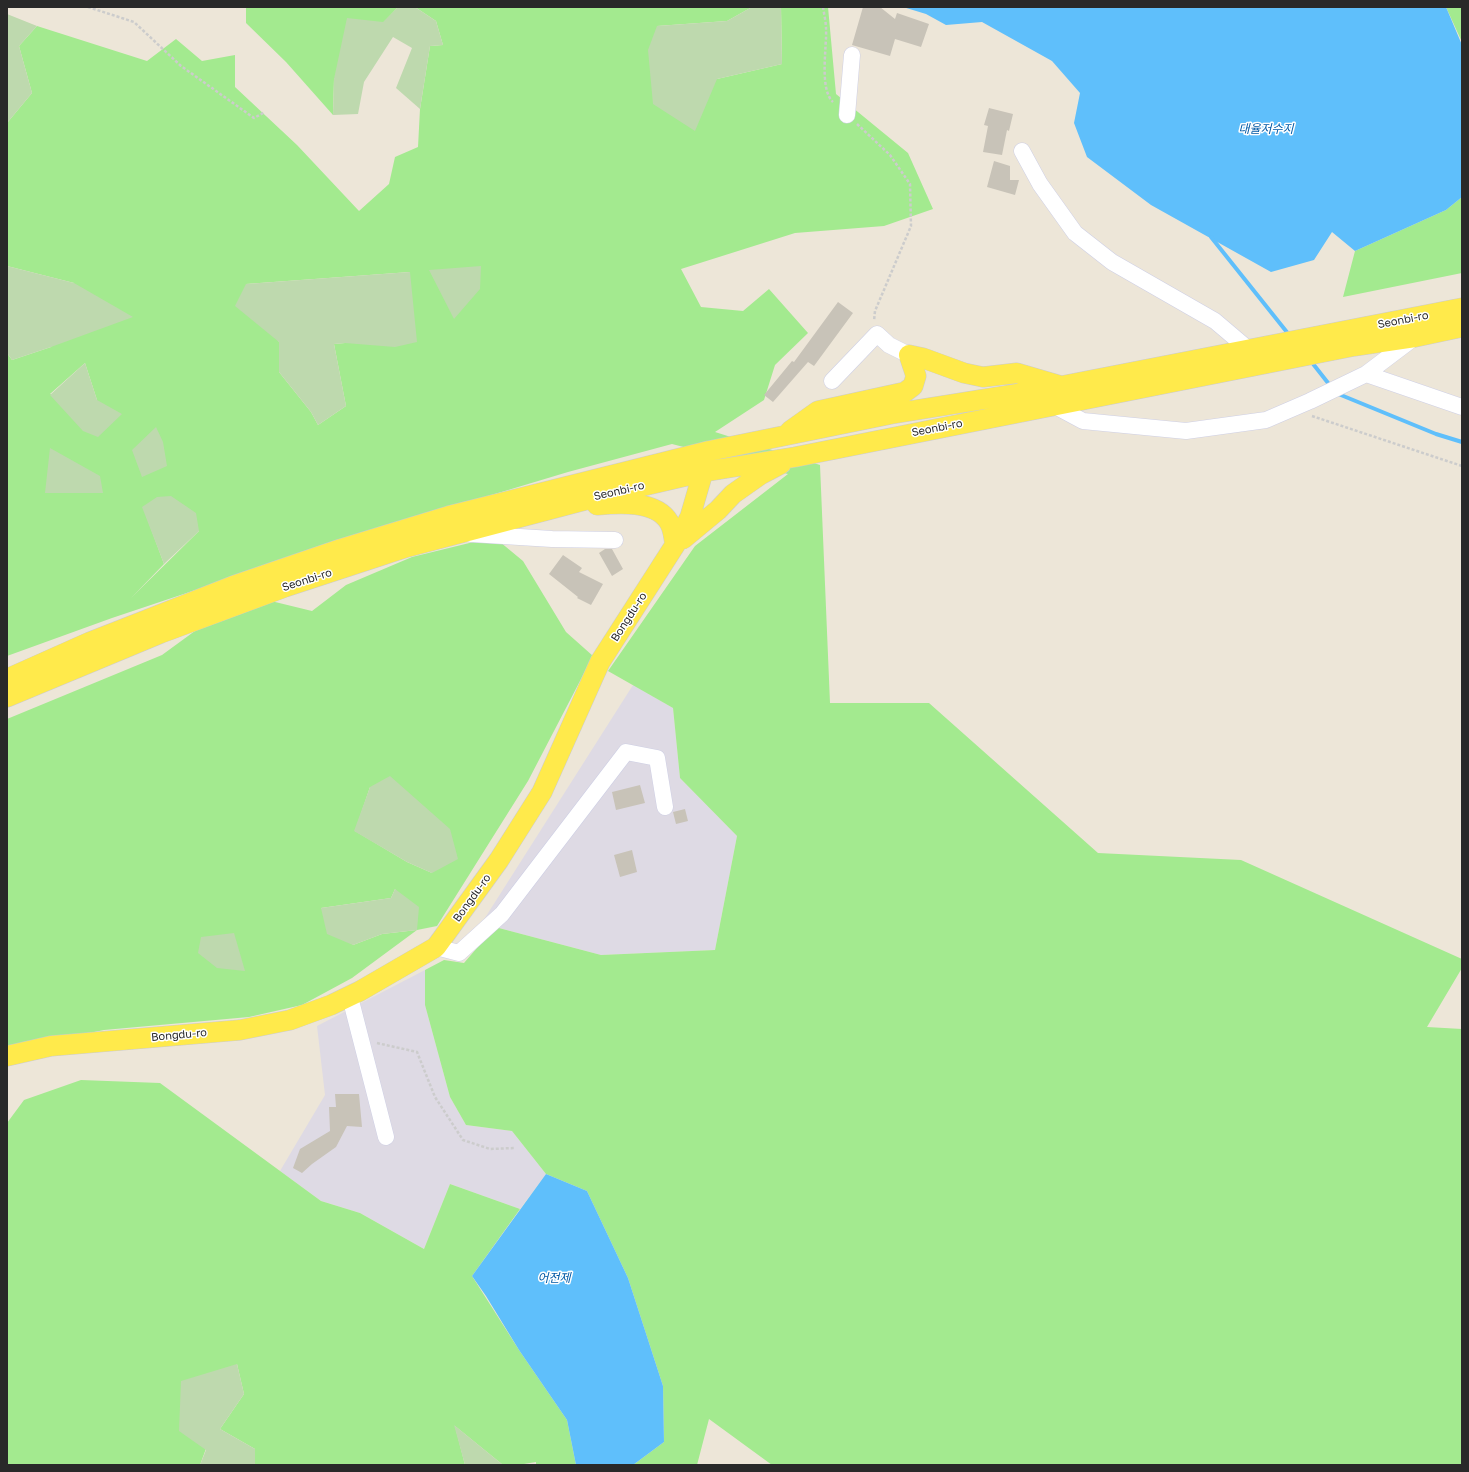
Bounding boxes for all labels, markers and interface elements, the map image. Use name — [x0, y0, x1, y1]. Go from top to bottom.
water label: 대율저수지 — [1238, 122, 1294, 136]
street label: Seonbi-ro — [1376, 309, 1430, 331]
street label: Seonbi-ro — [910, 417, 964, 439]
street label: Seonbi-ro — [592, 479, 646, 503]
street label: Seonbi-ro — [280, 566, 334, 594]
street label: Bongdu-ro — [608, 590, 650, 644]
street label: Bongdu-ro — [450, 872, 494, 924]
street label: Bongdu-ro — [151, 1026, 207, 1044]
water label: 어전제 — [537, 1271, 571, 1285]

